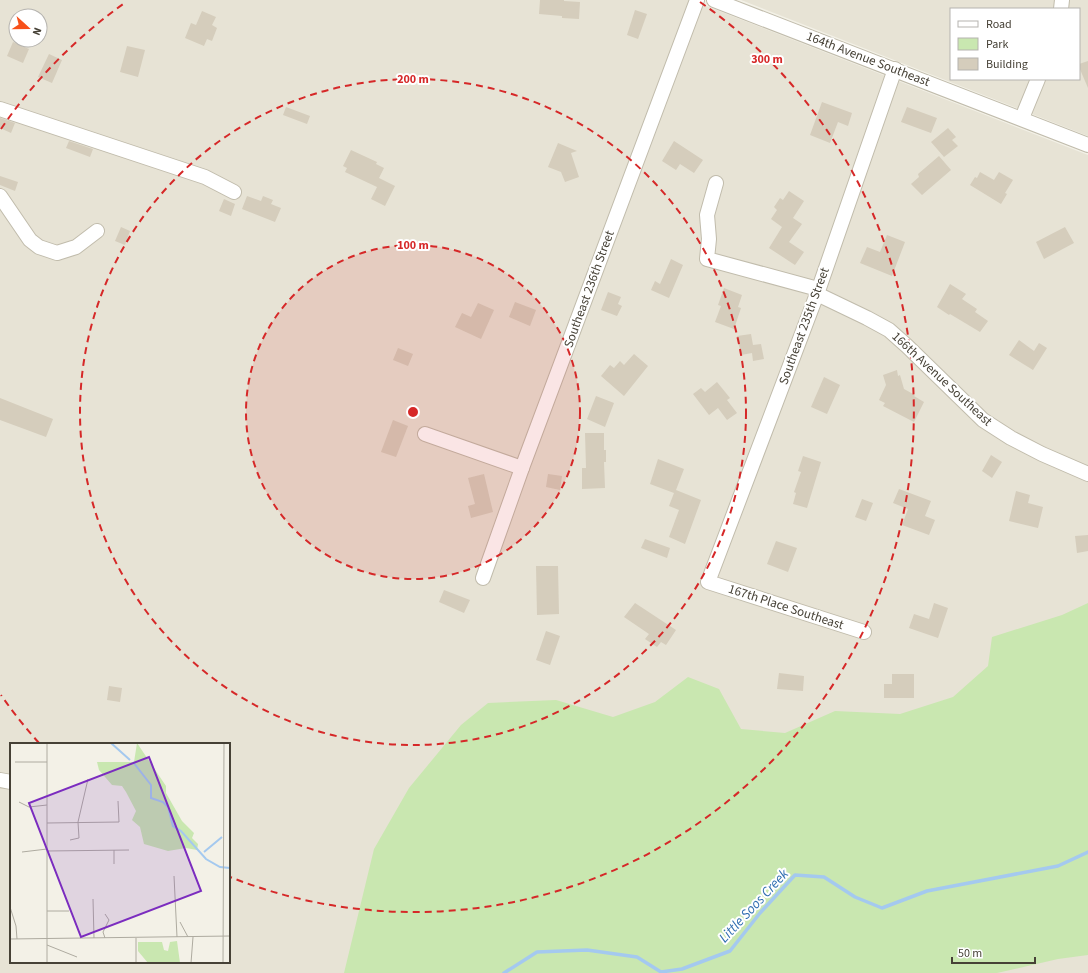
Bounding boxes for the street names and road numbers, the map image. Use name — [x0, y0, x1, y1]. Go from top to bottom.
street label: 164th Avenue Southeast — [804, 27, 933, 91]
street label: Southeast 236th Street — [559, 227, 619, 350]
street label: Southeast 235th Street — [774, 264, 834, 387]
street label: 166th Avenue Southeast — [888, 328, 996, 431]
street label: 167th Place Southeast — [726, 580, 847, 634]

